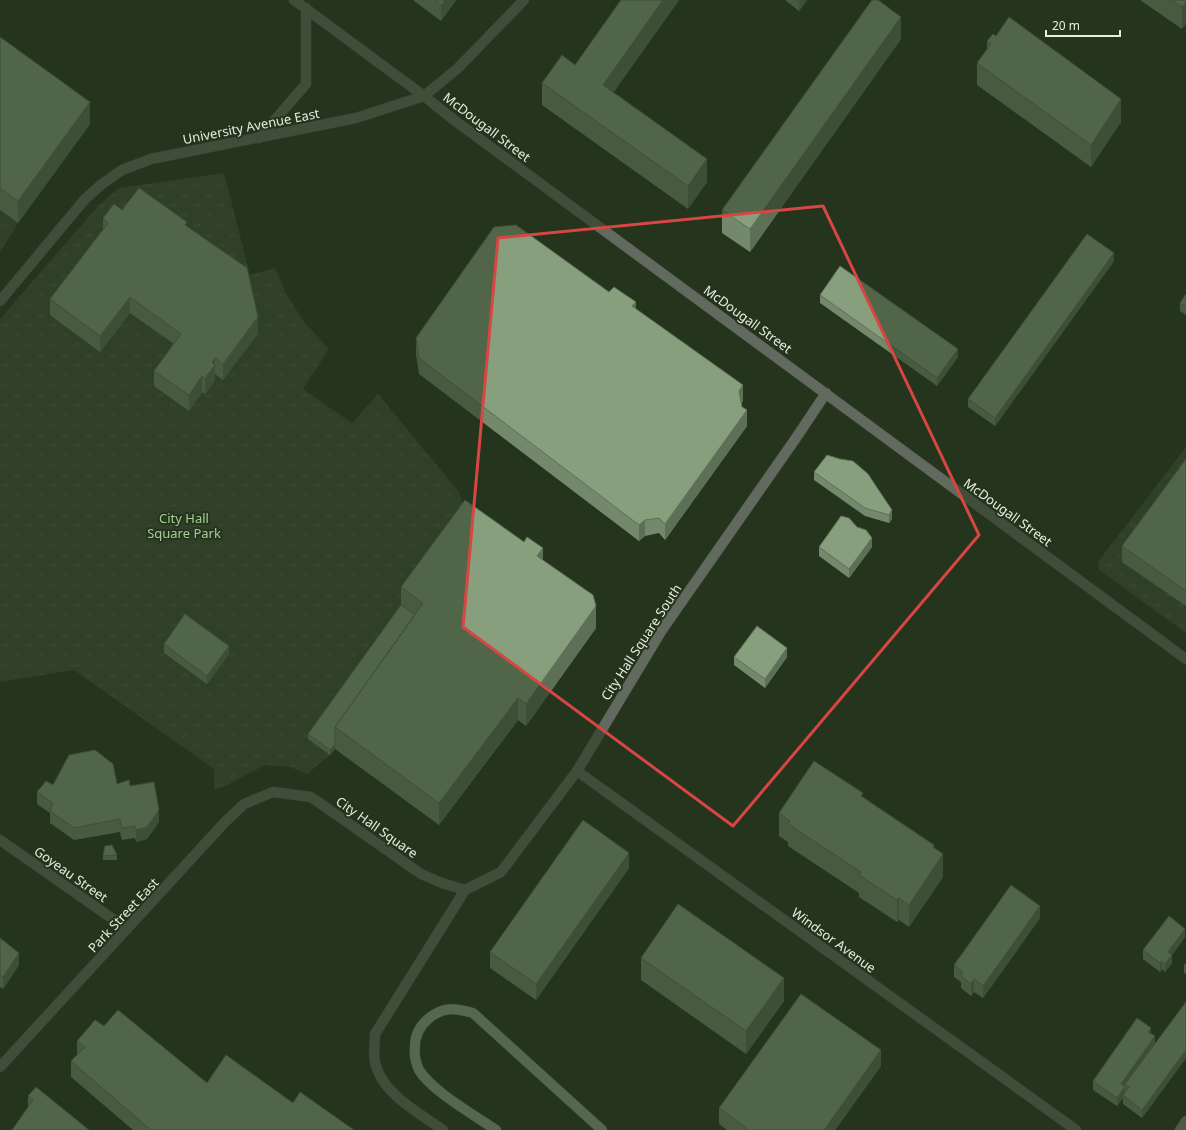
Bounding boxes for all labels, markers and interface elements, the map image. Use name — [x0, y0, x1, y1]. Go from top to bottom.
scale bar — [1046, 12, 1120, 38]
text: 20 m — [1052, 17, 1080, 34]
street label: McDougall Street — [440, 88, 535, 166]
street label: University Avenue East — [181, 104, 321, 148]
street label: McDougall Street — [700, 281, 796, 357]
street label: McDougall Street — [960, 474, 1056, 550]
park label: City Hall Square Park — [147, 509, 221, 542]
street label: City Hall Square South — [597, 580, 685, 704]
street label: City Hall Square — [332, 792, 422, 862]
street label: Goyeau Street — [31, 842, 112, 906]
street label: Park Street East — [84, 874, 163, 956]
street label: Windsor Avenue — [788, 903, 880, 977]

